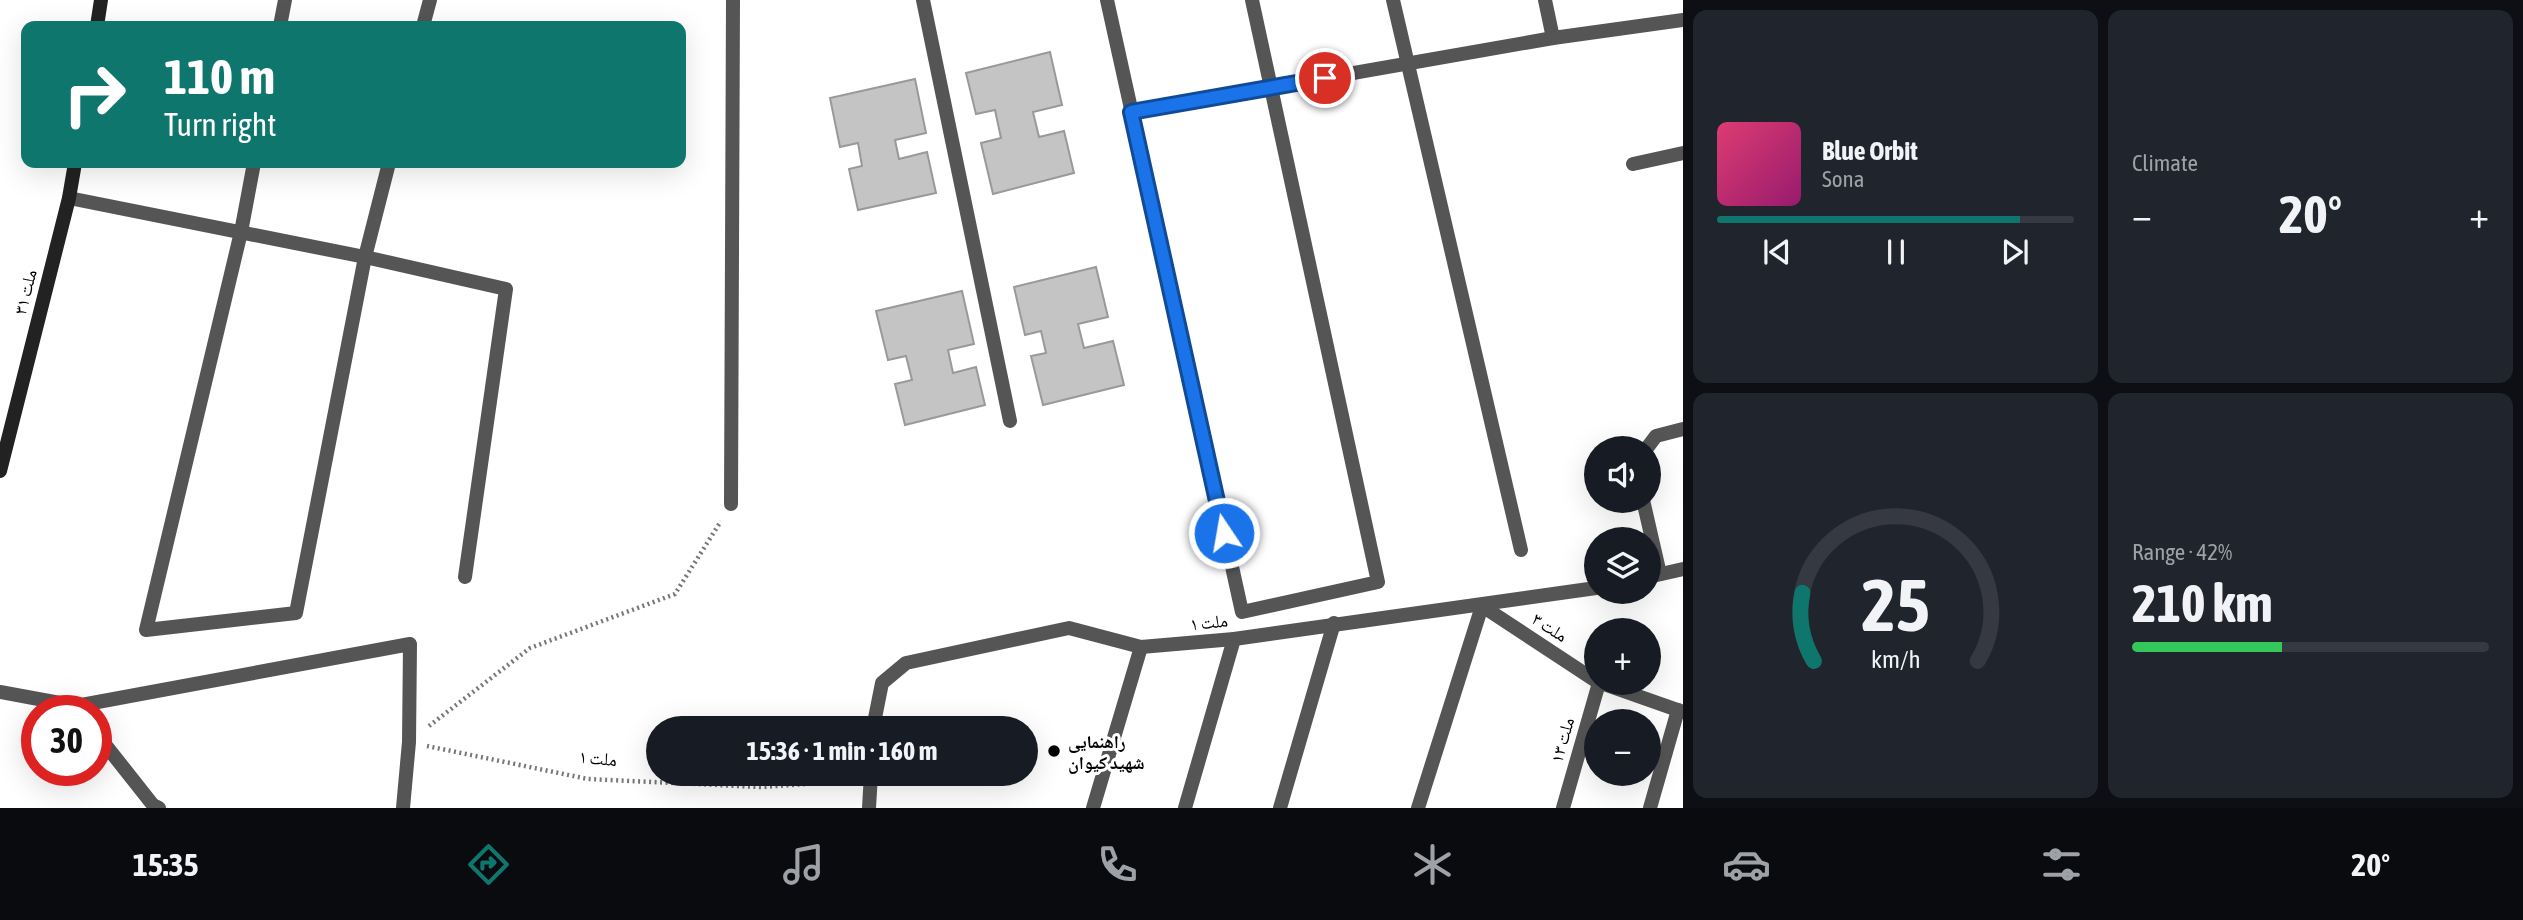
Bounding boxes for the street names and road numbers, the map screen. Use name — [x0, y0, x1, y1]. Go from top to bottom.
street label: ملت ۳۱ — [9, 267, 41, 317]
street label: ملت ۳ — [1528, 608, 1572, 646]
street label: ملت ۱ — [1189, 610, 1229, 634]
street label: ملت ۱۳ — [1546, 715, 1578, 765]
street label: ملت ۱ — [578, 746, 618, 770]

